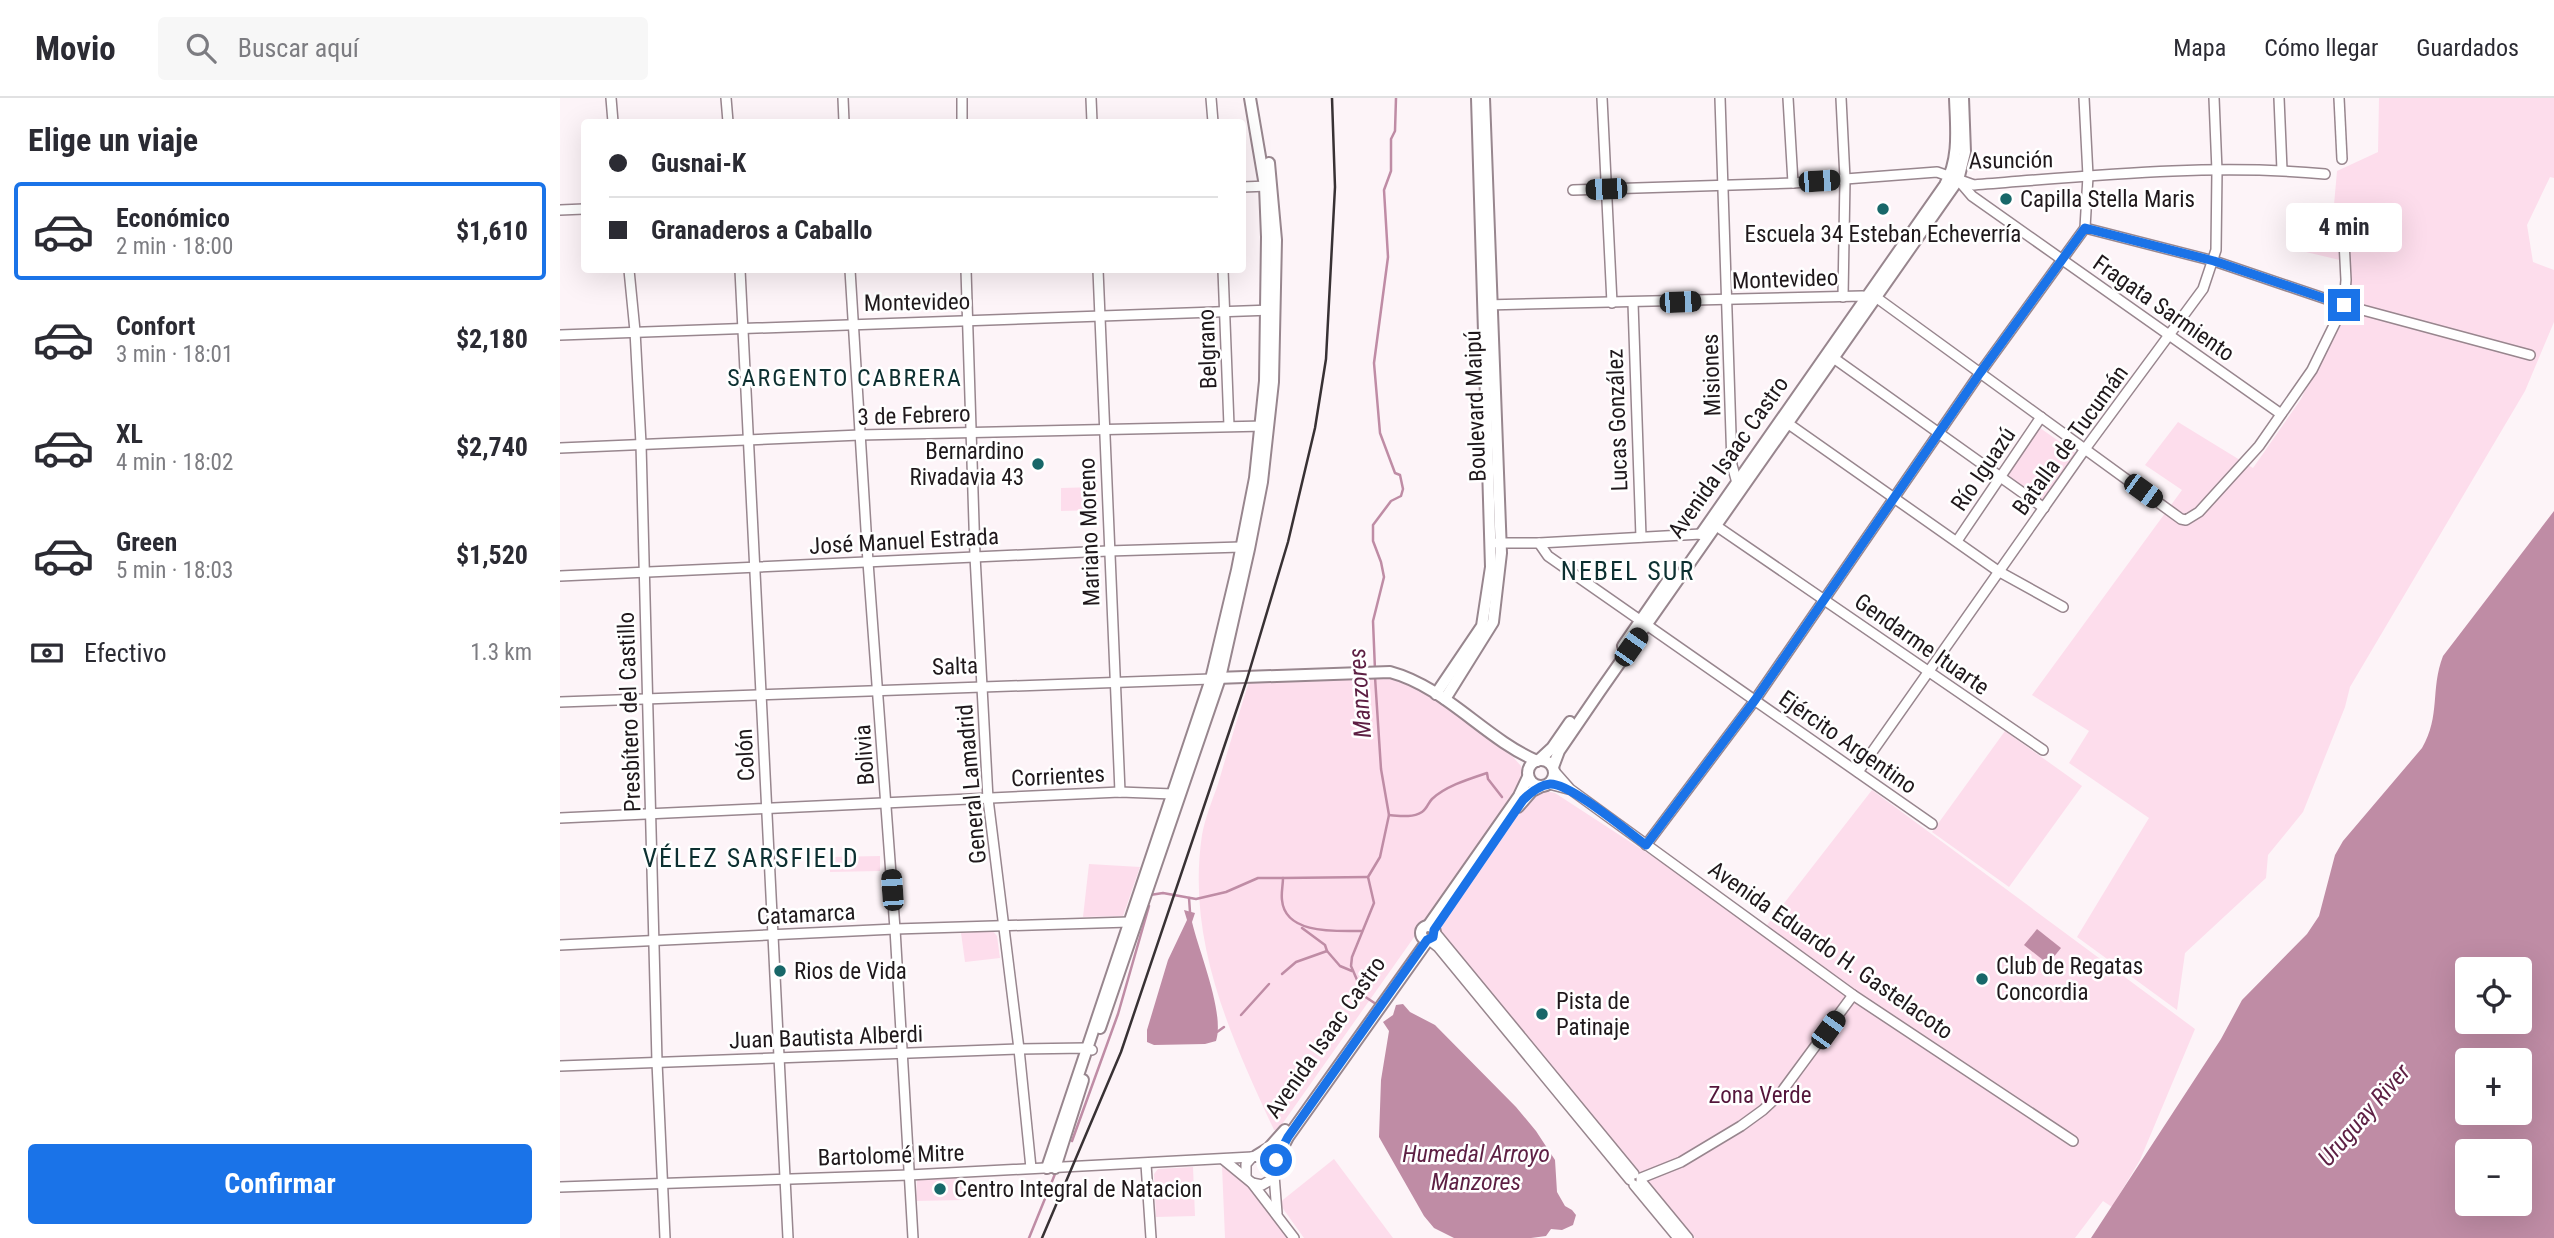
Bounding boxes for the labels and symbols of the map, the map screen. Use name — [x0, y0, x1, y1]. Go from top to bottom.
street label: Asunción — [1968, 146, 2054, 175]
car — [1798, 169, 1841, 193]
car — [1585, 178, 1628, 200]
place label: Capilla Stella Maris — [2020, 186, 2195, 213]
marker: Capilla Stella Maris — [1998, 191, 2014, 207]
marker: Escuela 34 Esteban Echeverría — [1875, 201, 1891, 217]
callout: 4 min — [2286, 204, 2402, 252]
place label: Escuela 34 Esteban Echeverría — [1745, 221, 2021, 248]
street label: Fragata Sarmiento — [2088, 250, 2240, 367]
street label: Montevideo — [1731, 264, 1839, 295]
street label: Montevideo — [864, 288, 970, 317]
route end — [2328, 289, 2360, 321]
car — [1659, 291, 1702, 313]
street label: Belgrano — [1193, 308, 1222, 390]
street label: Boulevard Maipú — [1459, 330, 1492, 482]
street label: Misiones — [1697, 333, 1726, 417]
street label: Lucas González — [1602, 348, 1633, 492]
street label: Batalla de Tucumán — [2007, 360, 2134, 520]
district label: SARGENTO CABRERA — [727, 364, 963, 392]
street label: Avenida Isaac Castro — [1663, 371, 1794, 543]
street label: 3 de Febrero — [857, 400, 971, 431]
street label: Río Iguazú — [1946, 422, 2021, 516]
place label: Bernardino Rivadavia 43 — [909, 438, 1024, 491]
marker: Bernardino Rivadavia 43 — [1030, 456, 1046, 472]
street label: Mariano Moreno — [1073, 457, 1106, 607]
car — [2120, 470, 2167, 512]
street label: José Manuel Estrada — [808, 523, 1000, 560]
district label: NEBEL SUR — [1561, 556, 1695, 586]
street label: Gendarme Ituarte — [1849, 588, 1994, 701]
street label: Presbítero del Castillo — [613, 611, 646, 813]
car — [1611, 624, 1652, 670]
water label: Manzores — [1343, 647, 1377, 739]
street label: Salta — [932, 652, 978, 681]
street label: Ejército Argentino — [1774, 685, 1922, 800]
street label: General Lamadrid — [951, 703, 992, 865]
street label: Bolivia — [849, 724, 880, 786]
street label: Colón — [731, 728, 760, 782]
street label: Corrientes — [1010, 761, 1106, 792]
district label: VÉLEZ SARSFIELD — [642, 843, 860, 873]
street label: Avenida Eduardo H. Gastelacoto — [1703, 856, 1958, 1045]
car — [881, 868, 904, 912]
street label: Catamarca — [756, 898, 856, 931]
street label: Avenida Isaac Castro — [1260, 951, 1391, 1123]
place label: Club de Regatas Concordia — [1996, 953, 2143, 1006]
place label: Rios de Vida — [794, 958, 907, 985]
marker: Rios de Vida — [772, 963, 788, 979]
marker: Club de Regatas Concordia — [1974, 971, 1990, 987]
place label: Pista de Patinaje — [1556, 988, 1630, 1041]
marker: Pista de Patinaje — [1534, 1006, 1550, 1022]
car — [1808, 1007, 1849, 1053]
street label: Juan Bautista Alberdi — [729, 1021, 924, 1054]
water label: Uruguay River — [2312, 1058, 2416, 1172]
park label: Zona Verde — [1709, 1082, 1811, 1109]
street label: Bartolomé Mitre — [817, 1139, 965, 1172]
water label: Humedal Arroyo Manzores — [1402, 1140, 1550, 1196]
route start — [1260, 1144, 1292, 1176]
place label: Centro Integral de Natacion — [954, 1176, 1202, 1203]
marker: Centro Integral de Natacion — [932, 1181, 948, 1197]

